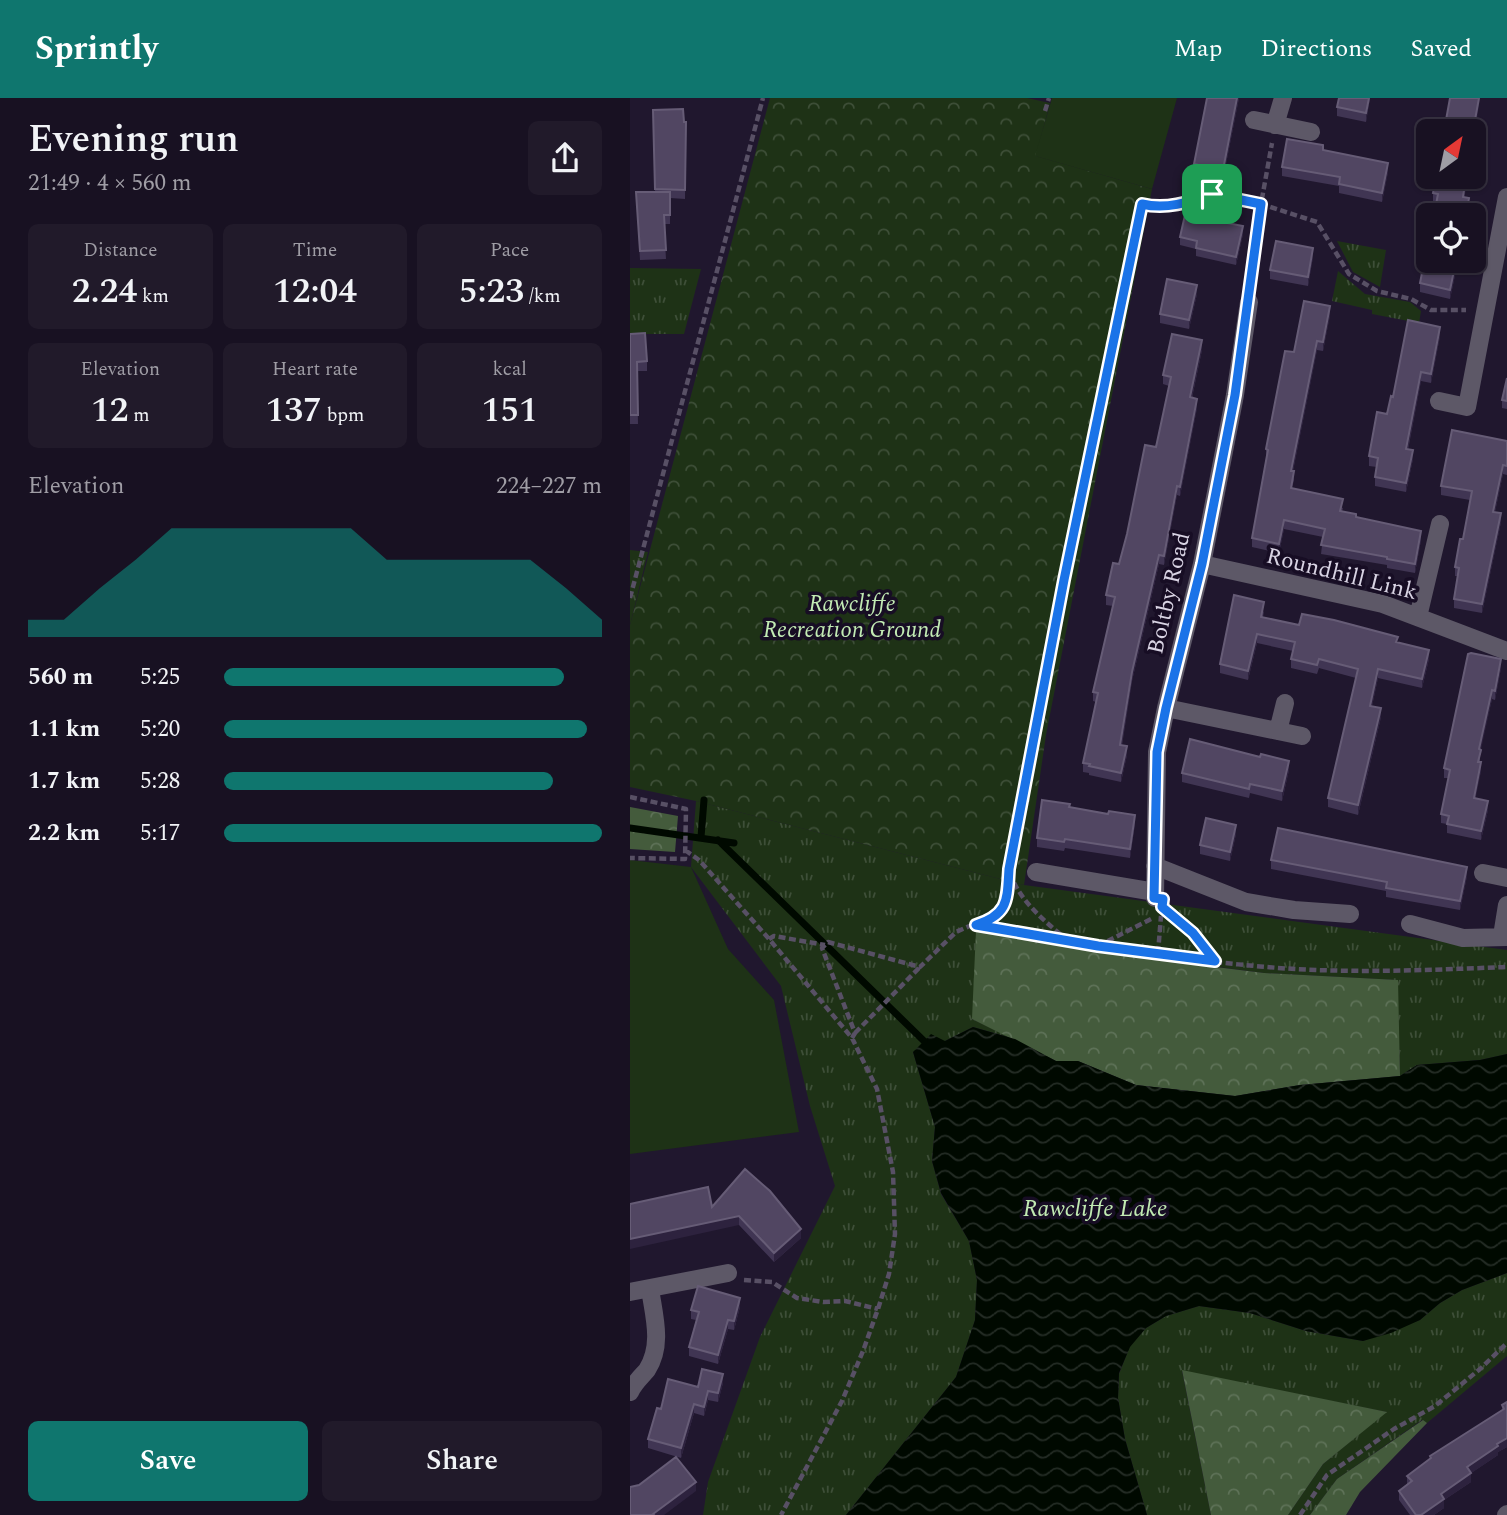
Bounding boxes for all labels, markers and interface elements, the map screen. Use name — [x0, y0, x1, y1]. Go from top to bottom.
text: Sprintly — [35, 24, 158, 74]
text: Map — [1174, 31, 1222, 67]
text: Directions — [1260, 31, 1372, 67]
text: Saved — [1410, 31, 1472, 67]
text: Evening run — [28, 111, 239, 169]
north arrow — [1416, 119, 1486, 189]
map controls — [1416, 119, 1486, 273]
button: share — [528, 121, 602, 195]
pin — [1182, 164, 1242, 224]
text: 21:49 · 4 × 560 m — [28, 166, 192, 201]
icon: arrive — [1193, 175, 1231, 213]
button: locate — [1416, 203, 1486, 273]
text: Distance — [83, 236, 157, 265]
text: Time — [293, 236, 337, 265]
text: Pace — [490, 236, 529, 265]
text: 2.24 — [72, 265, 137, 318]
text: 12:04 — [273, 265, 357, 318]
text: 5:23 — [459, 265, 524, 318]
text: km — [137, 282, 169, 311]
text: /km — [524, 282, 561, 311]
text: Elevation — [81, 355, 160, 384]
text: Heart rate — [272, 355, 358, 384]
text: kcal — [493, 355, 527, 384]
text: 12 — [91, 384, 129, 437]
text: 137 — [266, 384, 322, 437]
text: 151 — [482, 384, 538, 437]
text: m — [129, 401, 150, 430]
text: bpm — [322, 401, 364, 430]
text: Elevation — [28, 469, 124, 504]
text: 224–227 m — [496, 469, 602, 504]
street label: Boltby Road — [1138, 529, 1201, 658]
street label: Roundhill Link — [1262, 539, 1421, 610]
park label: Rawcliffe Recreation Ground — [763, 587, 941, 648]
text: 560 m — [28, 660, 93, 695]
text: 5:25 — [140, 660, 180, 695]
text: 1.1 km — [28, 712, 100, 747]
text: 5:20 — [140, 712, 180, 747]
text: 1.7 km — [28, 764, 100, 799]
text: 5:28 — [140, 764, 180, 799]
text: 2.2 km — [28, 816, 100, 851]
text: 5:17 — [140, 816, 180, 851]
water label: Rawcliffe Lake — [1023, 1191, 1167, 1227]
button: Save — [28, 1421, 308, 1501]
button: Share — [322, 1421, 602, 1501]

